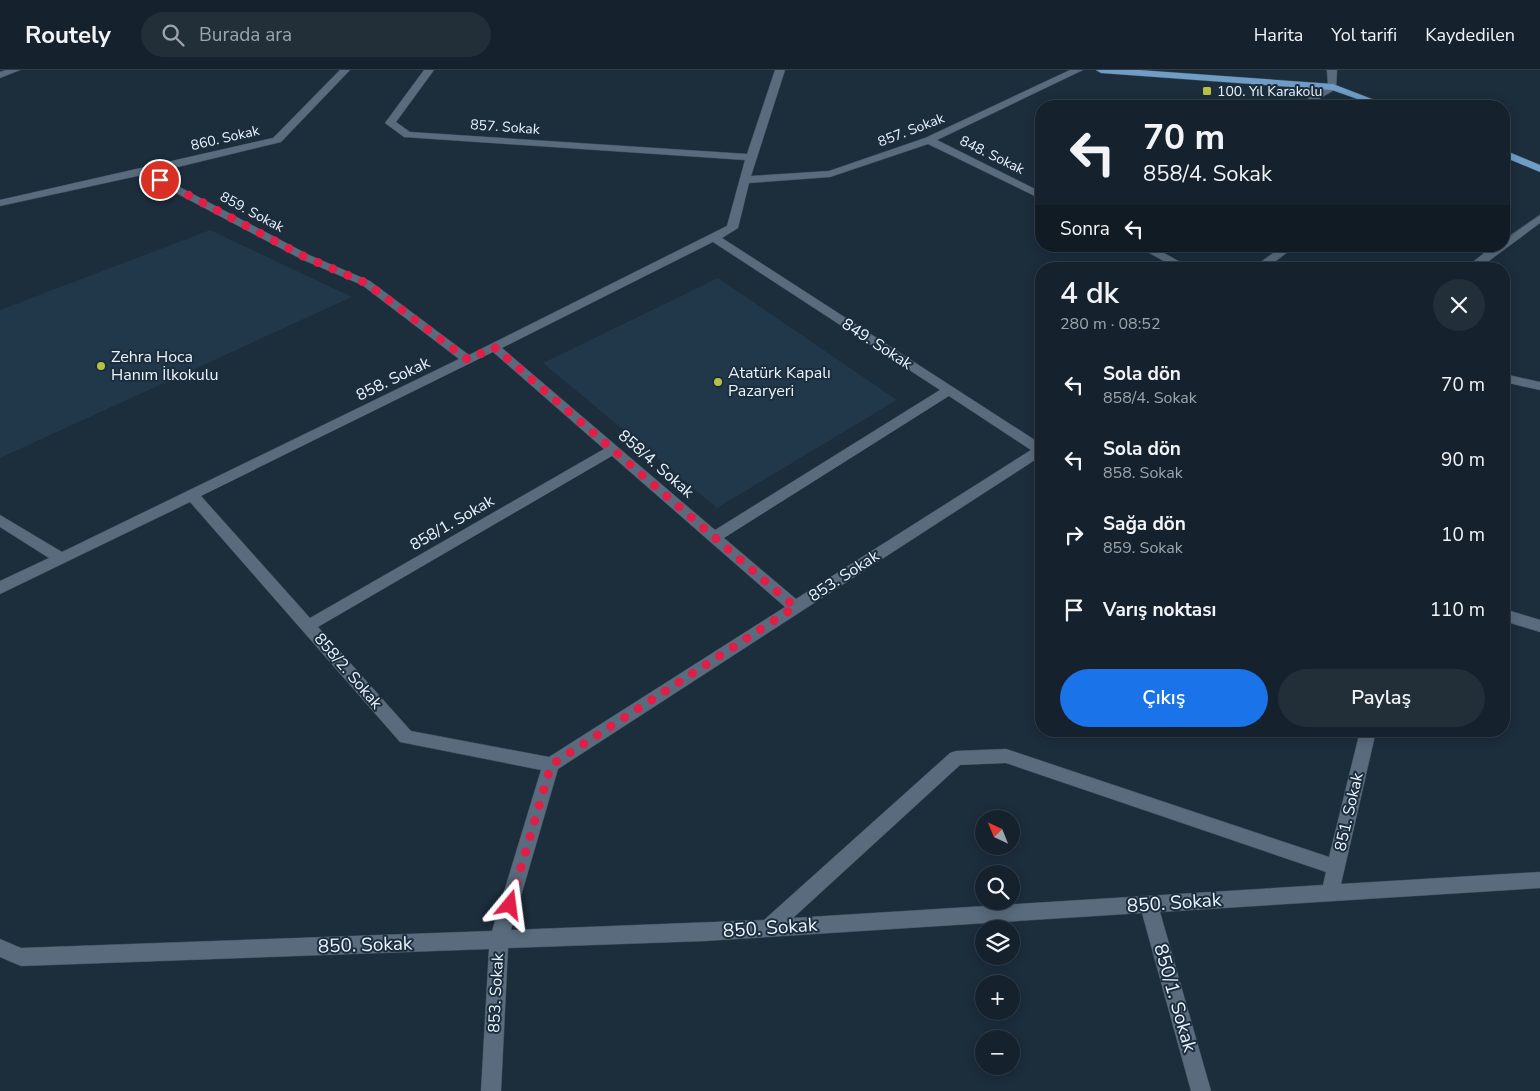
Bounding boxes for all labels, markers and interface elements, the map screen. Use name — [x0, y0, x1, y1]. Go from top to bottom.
search box — [141, 12, 491, 57]
text: Routely — [25, 19, 111, 51]
icon: search — [159, 21, 187, 49]
text: Burada ara — [199, 22, 292, 48]
text: Harita — [1254, 23, 1303, 47]
text: Yol tarifi — [1331, 23, 1397, 47]
text: Kaydedilen — [1425, 23, 1515, 47]
place label: 100. Yıl Karakolu — [1217, 82, 1322, 101]
marker: 100. Yıl Karakolu — [1201, 85, 1213, 97]
street label: 857. Sokak — [875, 108, 948, 151]
text: 70 m — [1143, 114, 1225, 161]
street label: 857. Sokak — [470, 115, 541, 139]
icon: left — [1060, 120, 1125, 185]
street label: 860. Sokak — [189, 121, 262, 155]
street label: 848. Sokak — [956, 131, 1028, 179]
pin — [139, 159, 181, 201]
text: 858/4. Sokak — [1143, 159, 1272, 189]
icon: arrive — [146, 166, 174, 194]
street label: 859. Sokak — [217, 187, 288, 237]
icon: left — [1120, 215, 1148, 243]
text: Sonra — [1060, 216, 1110, 242]
text: 4 dk — [1060, 273, 1119, 314]
button: close — [1433, 279, 1485, 331]
street label: 849. Sokak — [838, 313, 917, 375]
text: 280 m · 08:52 — [1060, 313, 1161, 335]
place label: Zehra Hoca Hanım İlkokulu — [111, 346, 218, 386]
street label: 858. Sokak — [352, 351, 435, 406]
marker: Zehra Hoca Hanım İlkokulu — [95, 360, 107, 372]
text: Sola dön — [1103, 361, 1181, 387]
place label: Atatürk Kapalı Pazaryeri — [728, 362, 831, 402]
icon: left — [1060, 371, 1088, 399]
text: 70 m — [1441, 372, 1485, 398]
marker: Atatürk Kapalı Pazaryeri — [712, 376, 724, 388]
text: 858/4. Sokak — [1103, 387, 1197, 409]
street label: 858/4. Sokak — [613, 425, 699, 504]
text: Sola dön — [1103, 436, 1181, 462]
icon: left — [1060, 446, 1088, 474]
text: 90 m — [1441, 447, 1485, 473]
text: 858. Sokak — [1103, 462, 1183, 484]
street label: 858/1. Sokak — [406, 490, 499, 556]
text: Sağa dön — [1103, 511, 1186, 537]
icon: right — [1060, 521, 1088, 549]
text: 10 m — [1441, 522, 1485, 548]
text: 859. Sokak — [1103, 537, 1183, 559]
street label: 853. Sokak — [805, 545, 884, 607]
icon: arrive — [1060, 596, 1088, 624]
text: Varış noktası — [1103, 597, 1216, 623]
text: 110 m — [1430, 597, 1485, 623]
street label: 858/2. Sokak — [309, 628, 388, 714]
button: Çıkış — [1060, 669, 1268, 727]
button: Paylaş — [1278, 669, 1485, 727]
street label: 851. Sokak — [1329, 770, 1369, 853]
north arrow — [975, 810, 1020, 855]
map controls — [975, 810, 1020, 1075]
button: search — [975, 865, 1020, 910]
position arrow — [483, 878, 535, 930]
street label: 850. Sokak — [1126, 887, 1223, 919]
street label: 850. Sokak — [722, 912, 819, 944]
button: layers — [975, 920, 1020, 965]
street label: 850. Sokak — [317, 930, 413, 960]
street label: 850/1. Sokak — [1147, 941, 1203, 1056]
street label: 853. Sokak — [483, 952, 509, 1033]
button: + — [975, 975, 1020, 1020]
button: − — [975, 1030, 1020, 1075]

